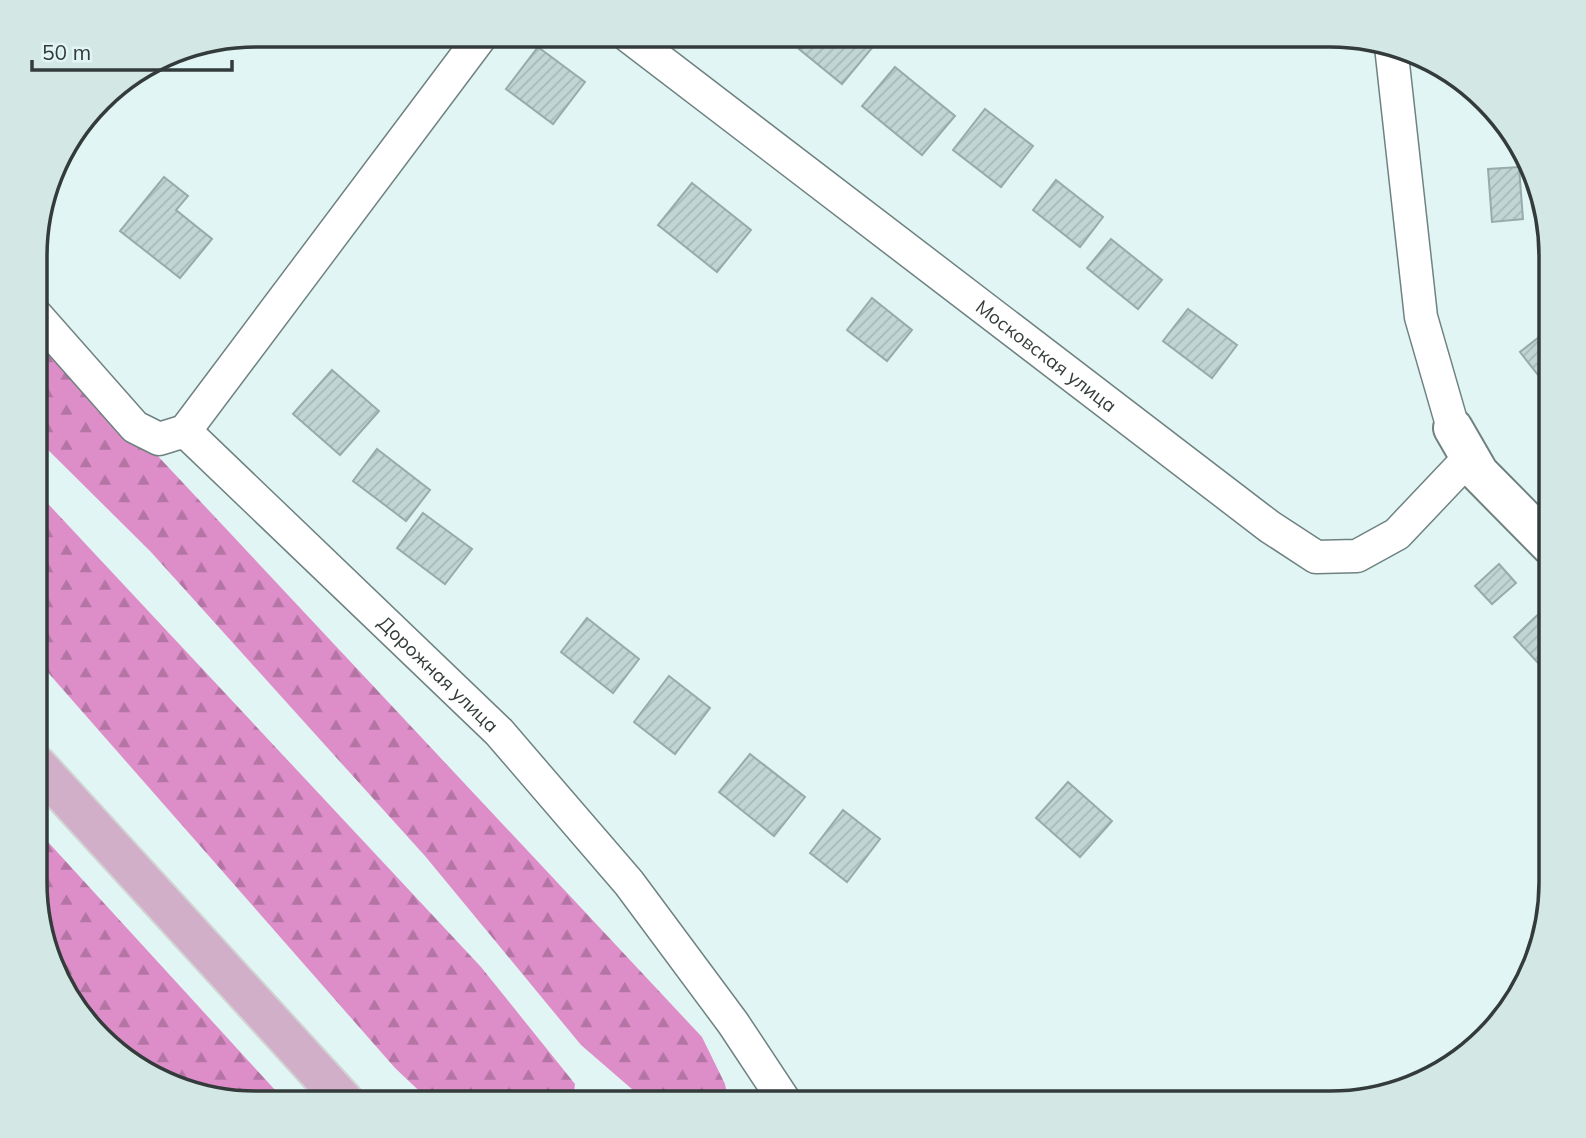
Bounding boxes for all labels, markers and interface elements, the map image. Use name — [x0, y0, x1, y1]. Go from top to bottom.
scale bar — [32, 28, 231, 72]
text: 50 m — [42, 39, 91, 65]
street label: Московская улица — [971, 294, 1122, 417]
street label: Дорожная улица — [373, 610, 504, 737]

